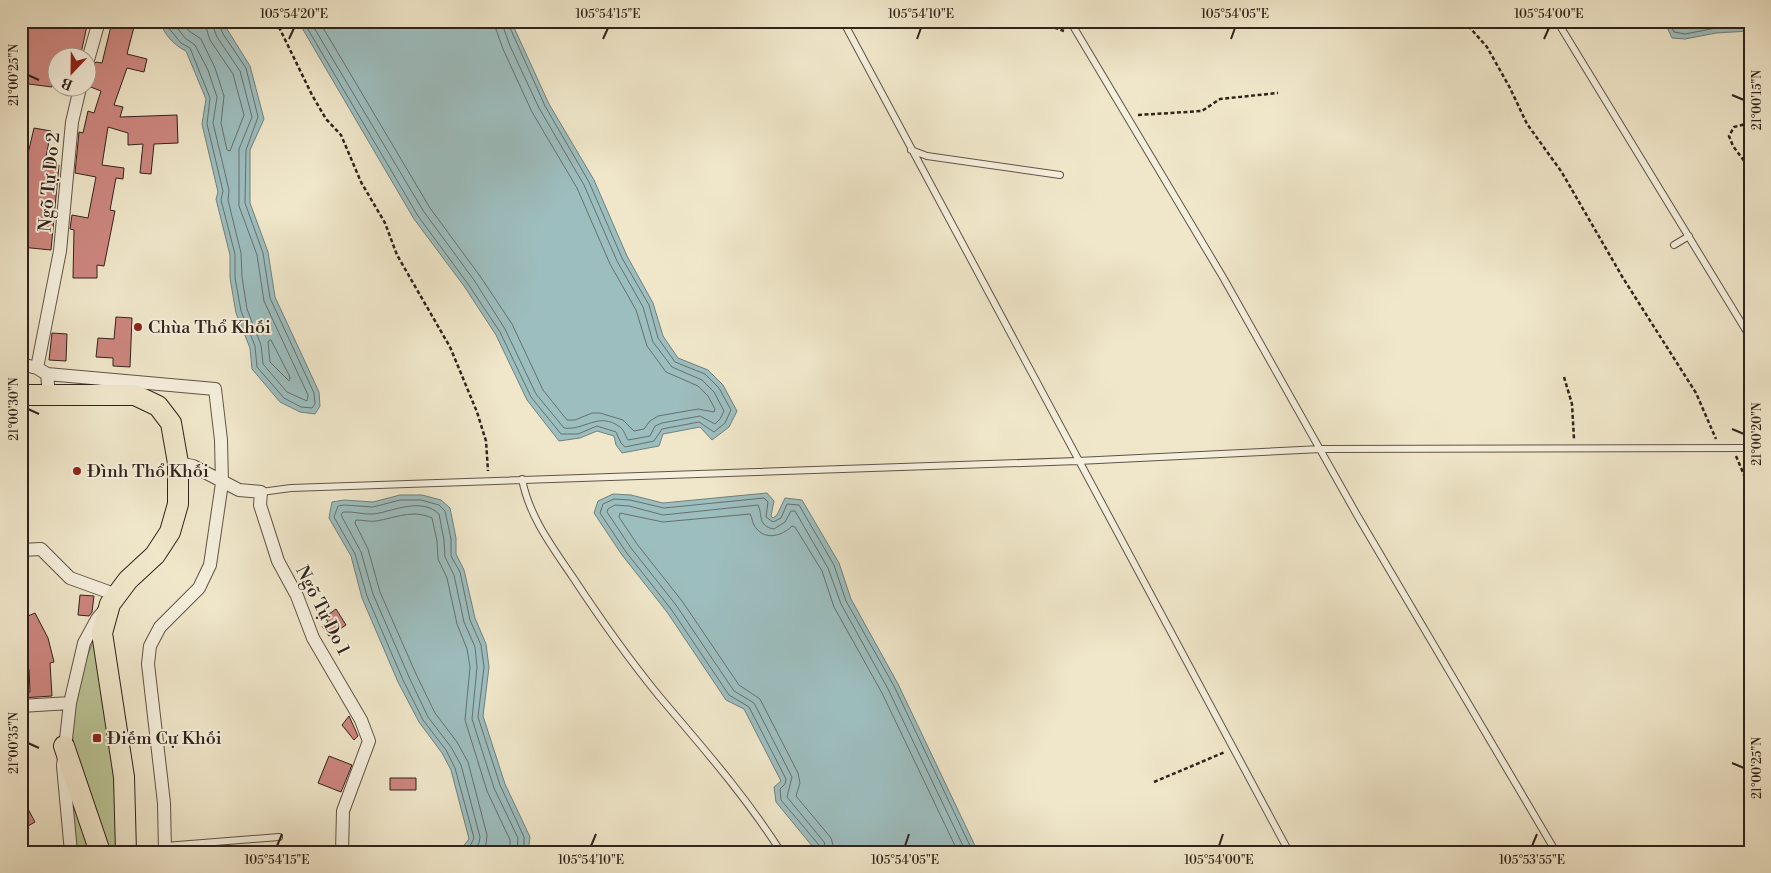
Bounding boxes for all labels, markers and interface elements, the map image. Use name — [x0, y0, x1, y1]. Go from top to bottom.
text: 105°54'20"E — [260, 7, 328, 22]
text: 105°54'15"E — [575, 7, 641, 22]
text: 105°54'10"E — [888, 7, 954, 22]
text: 105°54'05"E — [1201, 7, 1269, 22]
text: 105°54'00"E — [1514, 7, 1584, 22]
text: 21°00'25"N — [7, 44, 22, 106]
north arrow — [48, 48, 98, 98]
text: 21°00'15"N — [1750, 70, 1765, 130]
text: B — [59, 73, 76, 93]
street label: Ngõ Tự Do 2 — [34, 131, 65, 233]
place label: Chùa Thổ Khối — [148, 316, 271, 339]
marker: Chùa Thổ Khối — [132, 321, 144, 333]
text: 21°00'30"N — [7, 377, 22, 441]
text: 21°00'20"N — [1750, 402, 1765, 466]
place label: Đình Thổ Khối — [87, 460, 209, 483]
marker: Đình Thổ Khối — [71, 465, 83, 477]
street label: Ngõ Tự Do 1 — [290, 562, 355, 659]
text: 21°00'35"N — [7, 712, 22, 774]
place label: Điếm Cự Khối — [107, 727, 222, 750]
marker: Điếm Cự Khối — [91, 732, 103, 744]
text: 21°00'25"N — [1750, 737, 1765, 799]
text: 105°54'15"E — [244, 853, 310, 868]
text: 105°54'10"E — [558, 853, 624, 868]
text: 105°54'05"E — [871, 853, 939, 868]
text: 105°54'00"E — [1184, 853, 1254, 868]
text: 105°53'55"E — [1499, 853, 1565, 868]

